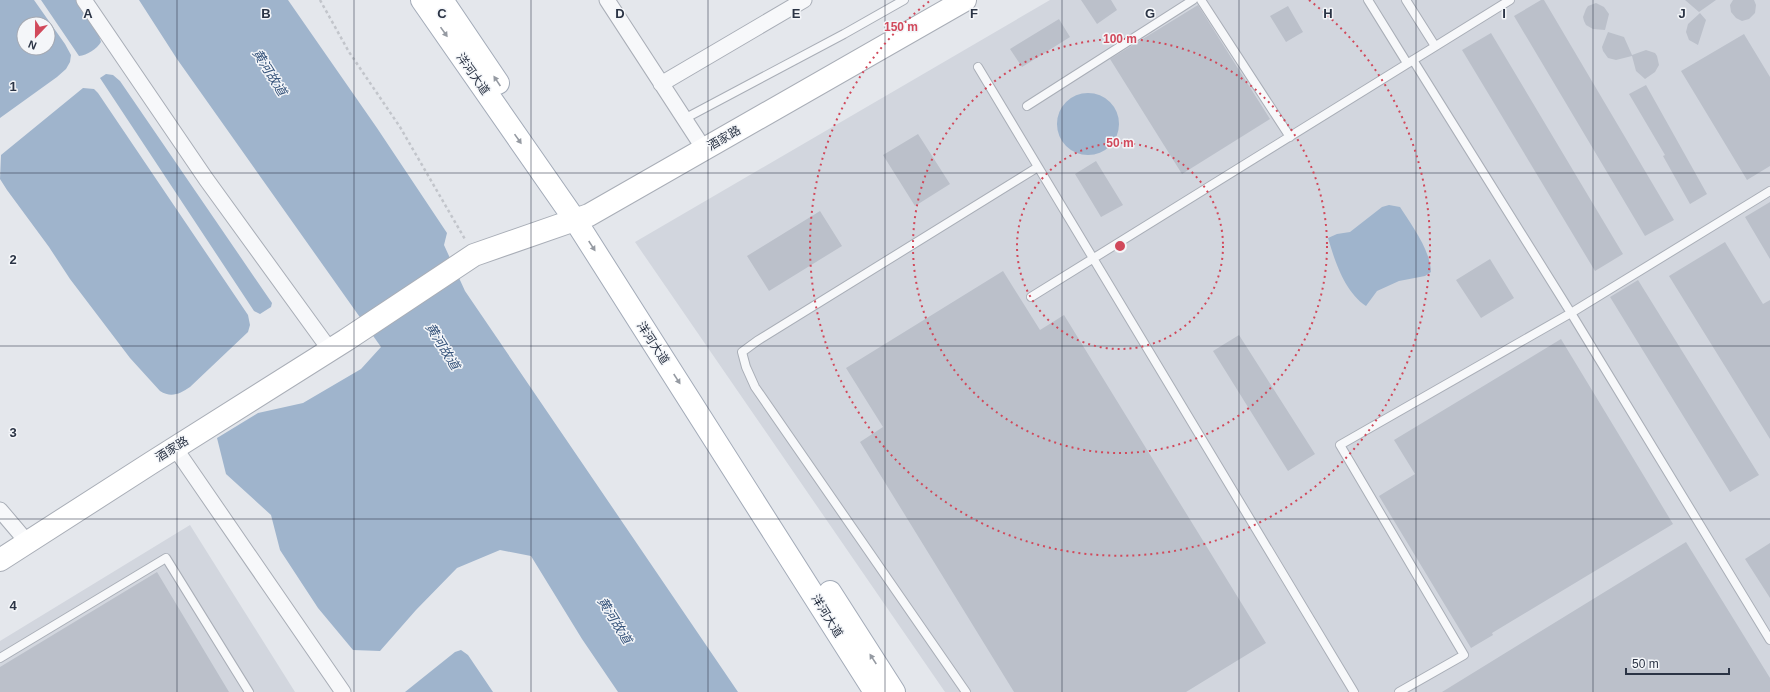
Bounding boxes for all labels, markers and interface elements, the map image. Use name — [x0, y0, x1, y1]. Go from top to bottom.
text: A — [83, 6, 93, 21]
text: B — [261, 6, 271, 21]
text: C — [437, 6, 447, 21]
text: D — [615, 6, 625, 21]
text: E — [792, 6, 801, 21]
text: F — [970, 6, 978, 21]
text: G — [1145, 6, 1155, 21]
text: H — [1323, 6, 1333, 21]
text: I — [1502, 6, 1506, 21]
text: J — [1678, 6, 1686, 21]
north arrow — [16, 16, 56, 56]
text: 150 m — [884, 20, 918, 34]
one-way arrow — [440, 27, 448, 37]
text: 100 m — [1103, 32, 1137, 46]
text: N — [26, 38, 38, 52]
water label: 黄河故道 — [249, 46, 291, 100]
street label: 洋河大道 — [453, 50, 493, 98]
one-way arrow — [493, 76, 501, 86]
text: 1 — [9, 79, 17, 94]
street label: 酒家路 — [705, 123, 743, 153]
one-way arrow — [514, 133, 522, 144]
text: 50 m — [1106, 136, 1134, 150]
centre of rings — [1113, 239, 1127, 253]
one-way arrow — [588, 240, 595, 252]
text: 2 — [9, 252, 17, 267]
street label: 洋河大道 — [634, 319, 672, 367]
water label: 黄河故道 — [422, 320, 464, 374]
one-way arrow — [673, 373, 680, 385]
text: 3 — [9, 425, 17, 440]
street label: 酒家路 — [153, 434, 191, 464]
street label: 洋河大道 — [808, 592, 846, 640]
water label: 黄河故道 — [594, 594, 636, 648]
text: 4 — [9, 598, 17, 613]
scale bar — [1626, 650, 1729, 676]
one-way arrow — [870, 653, 877, 665]
text: 50 m — [1632, 657, 1659, 671]

